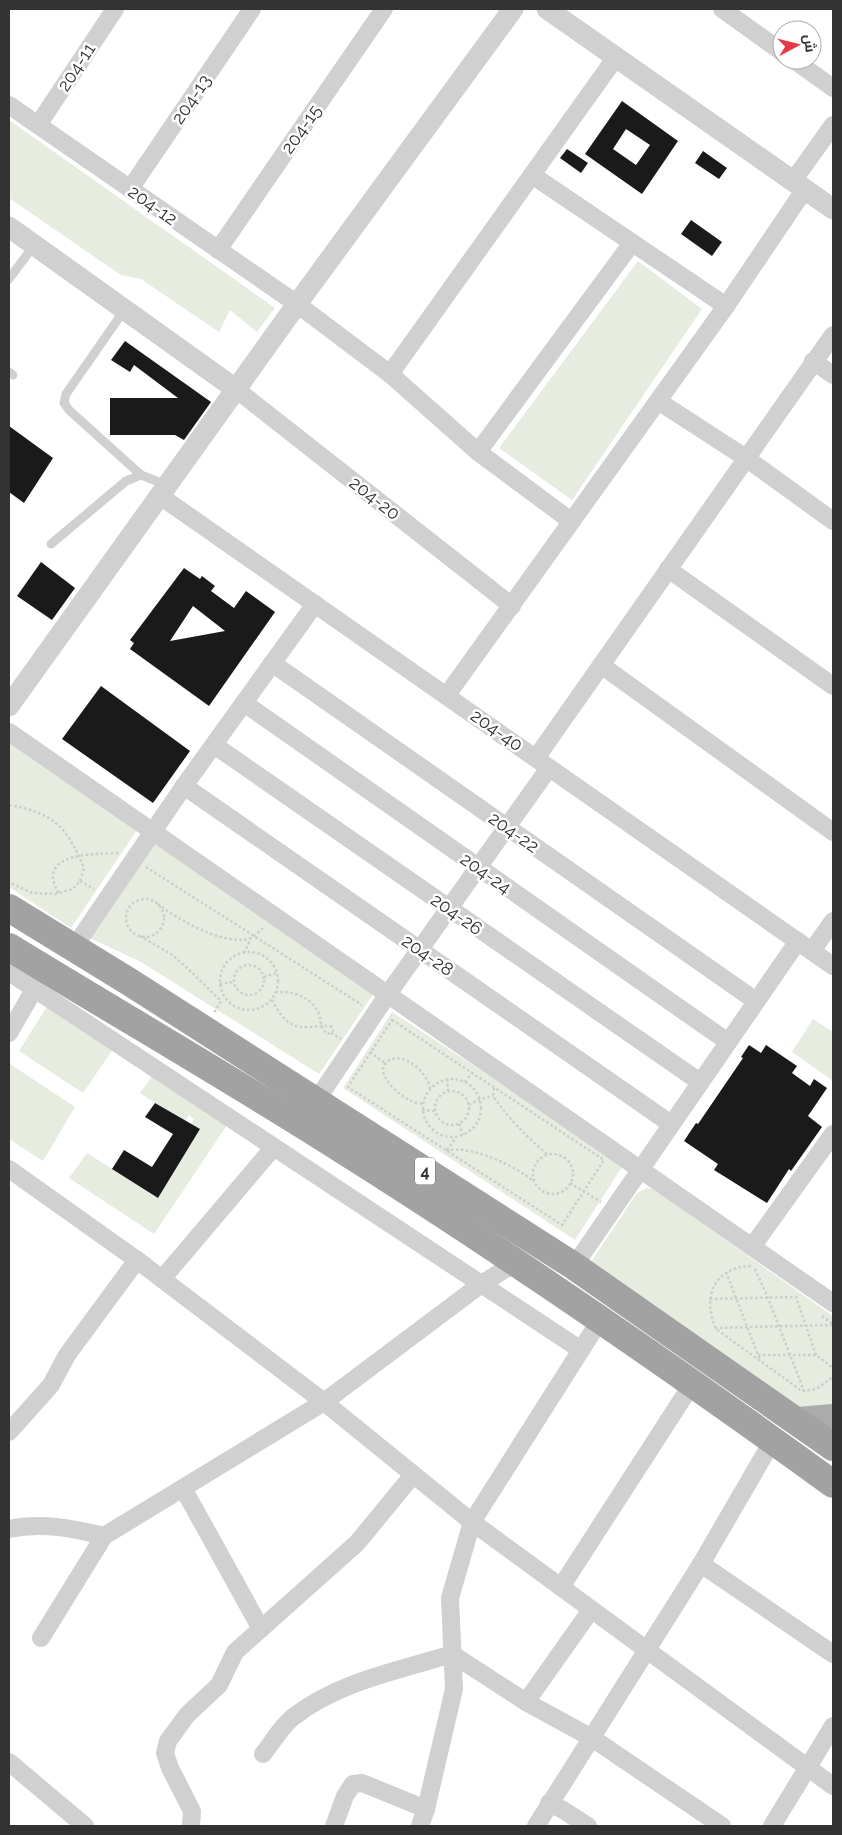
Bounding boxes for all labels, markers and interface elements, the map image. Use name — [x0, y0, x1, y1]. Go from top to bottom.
north arrow — [772, 20, 822, 70]
text: ش — [800, 34, 819, 53]
street label: 204-11 — [53, 39, 99, 95]
street label: 204-13 — [167, 70, 215, 128]
street label: 204-15 — [277, 100, 326, 158]
street label: 204-12 — [125, 181, 181, 229]
street label: 204-20 — [346, 472, 404, 524]
street label: 204-40 — [467, 705, 527, 755]
street label: 204-22 — [485, 807, 543, 857]
street label: 204-24 — [457, 848, 515, 898]
street label: 204-26 — [427, 889, 487, 939]
street label: 204-28 — [398, 930, 458, 980]
road number: 4 — [415, 1158, 435, 1184]

